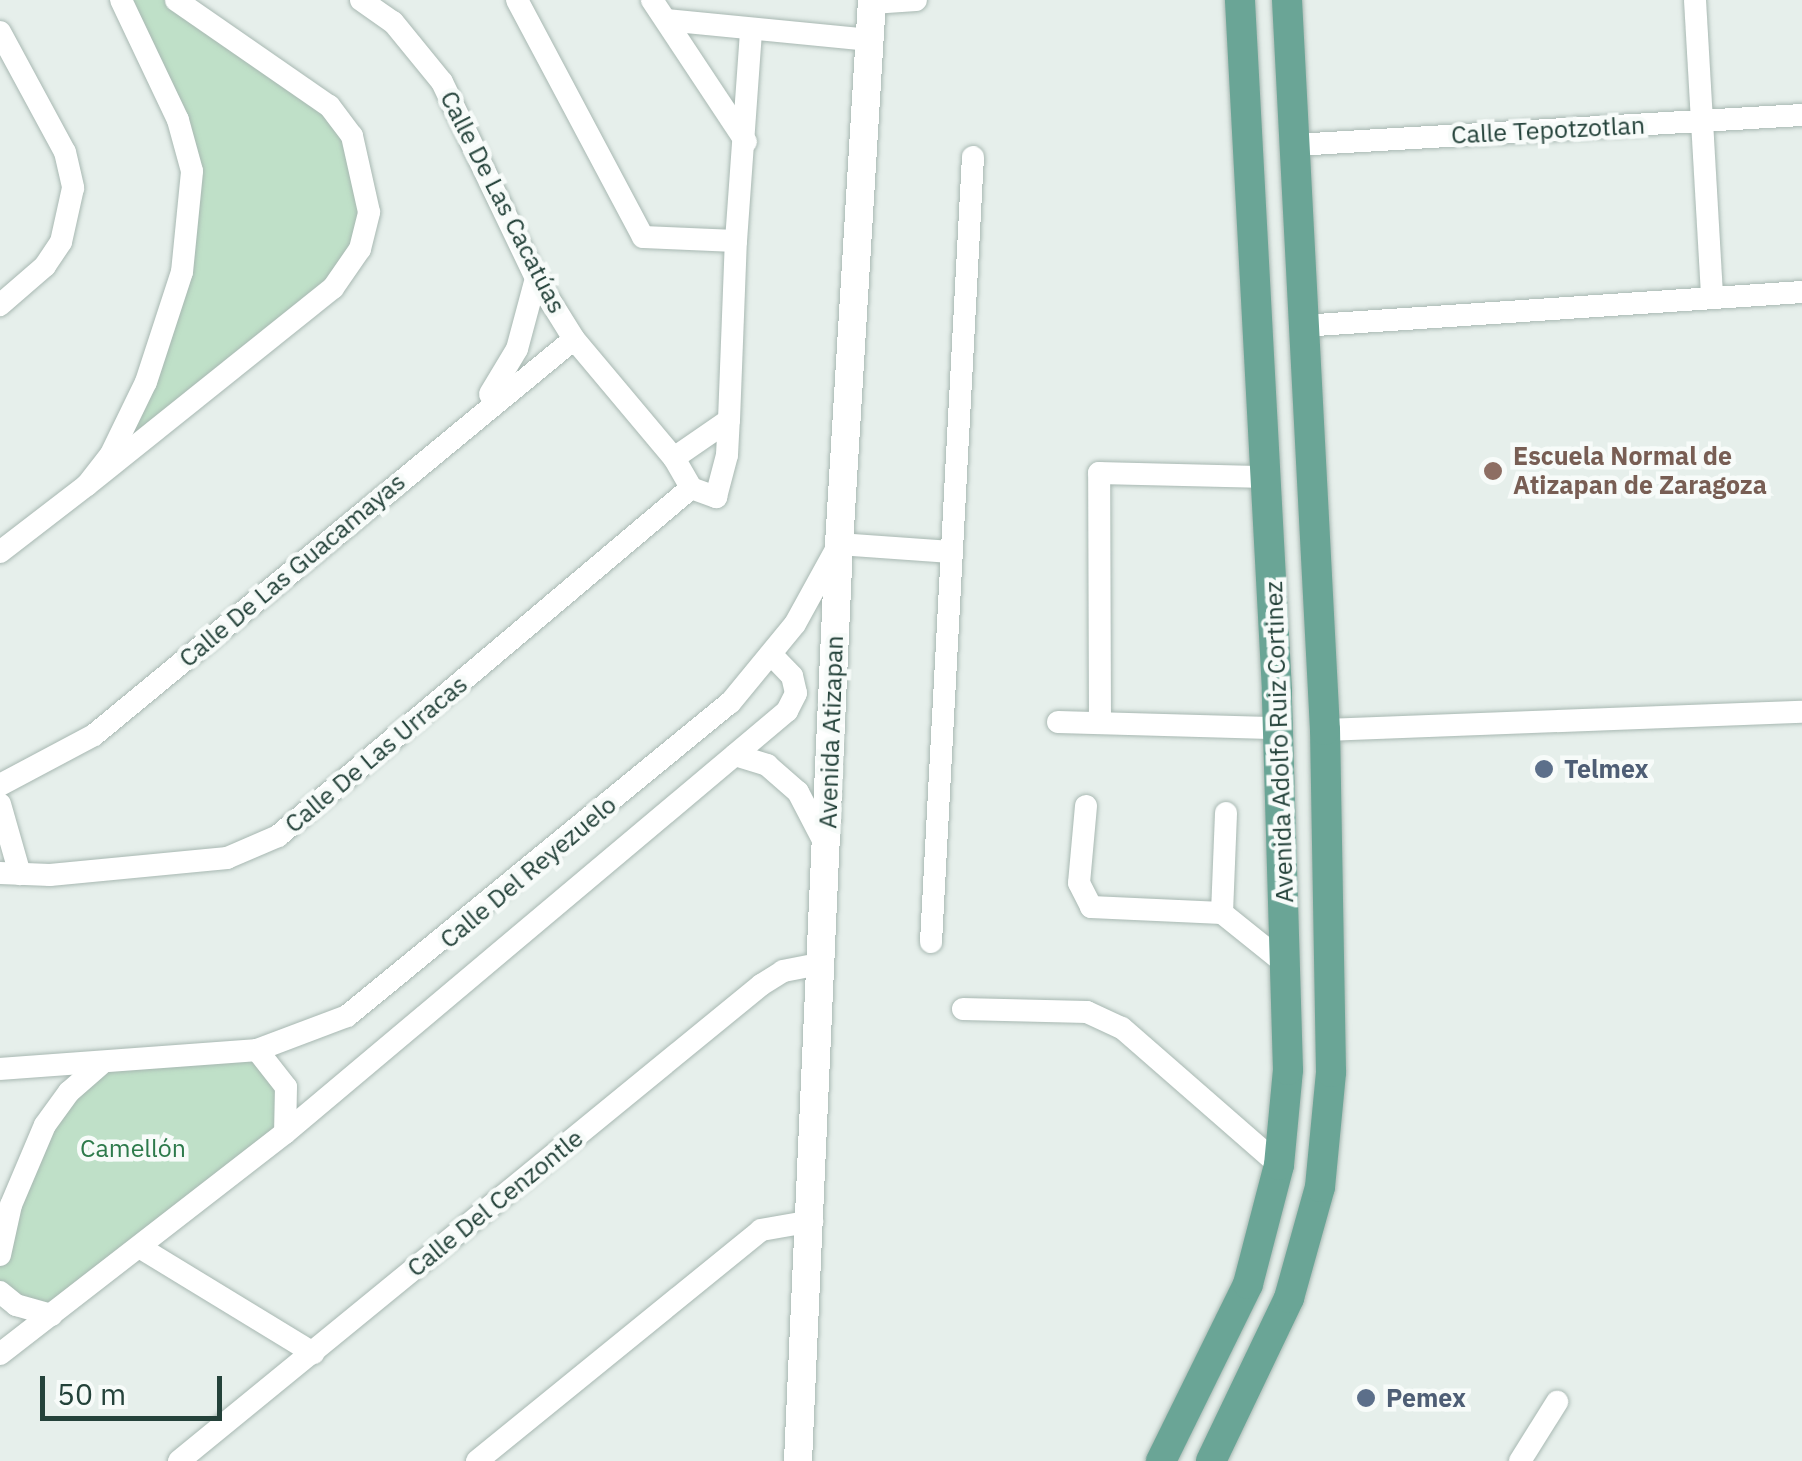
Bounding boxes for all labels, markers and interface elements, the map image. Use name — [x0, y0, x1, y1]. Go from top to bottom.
street label: Calle De Las Cacatúas — [434, 86, 572, 318]
street label: Calle Tepotzotlan — [1450, 110, 1646, 150]
place label: Escuela Normal de Atizapan de Zaragoza — [1513, 442, 1767, 501]
marker: Escuela Normal de Atizapan de Zaragoza — [1482, 460, 1504, 482]
street label: Calle De Las Guacamayas — [173, 467, 411, 673]
street label: Avenida Adolfo Ruiz Cortinez — [1258, 581, 1300, 903]
street label: Avenida Atizapan — [813, 635, 849, 829]
street label: Calle De Las Urracas — [279, 669, 473, 839]
place label: Telmex — [1564, 754, 1649, 784]
marker: Telmex — [1533, 758, 1555, 780]
street label: Calle Del Reyezuelo — [434, 790, 622, 954]
street label: Calle Del Cenzontle — [401, 1123, 589, 1283]
park label: Camellón — [80, 1133, 186, 1163]
scale bar — [45, 1356, 228, 1418]
text: 50 m — [57, 1374, 126, 1413]
place label: Pemex — [1386, 1383, 1466, 1413]
marker: Pemex — [1355, 1387, 1377, 1409]

